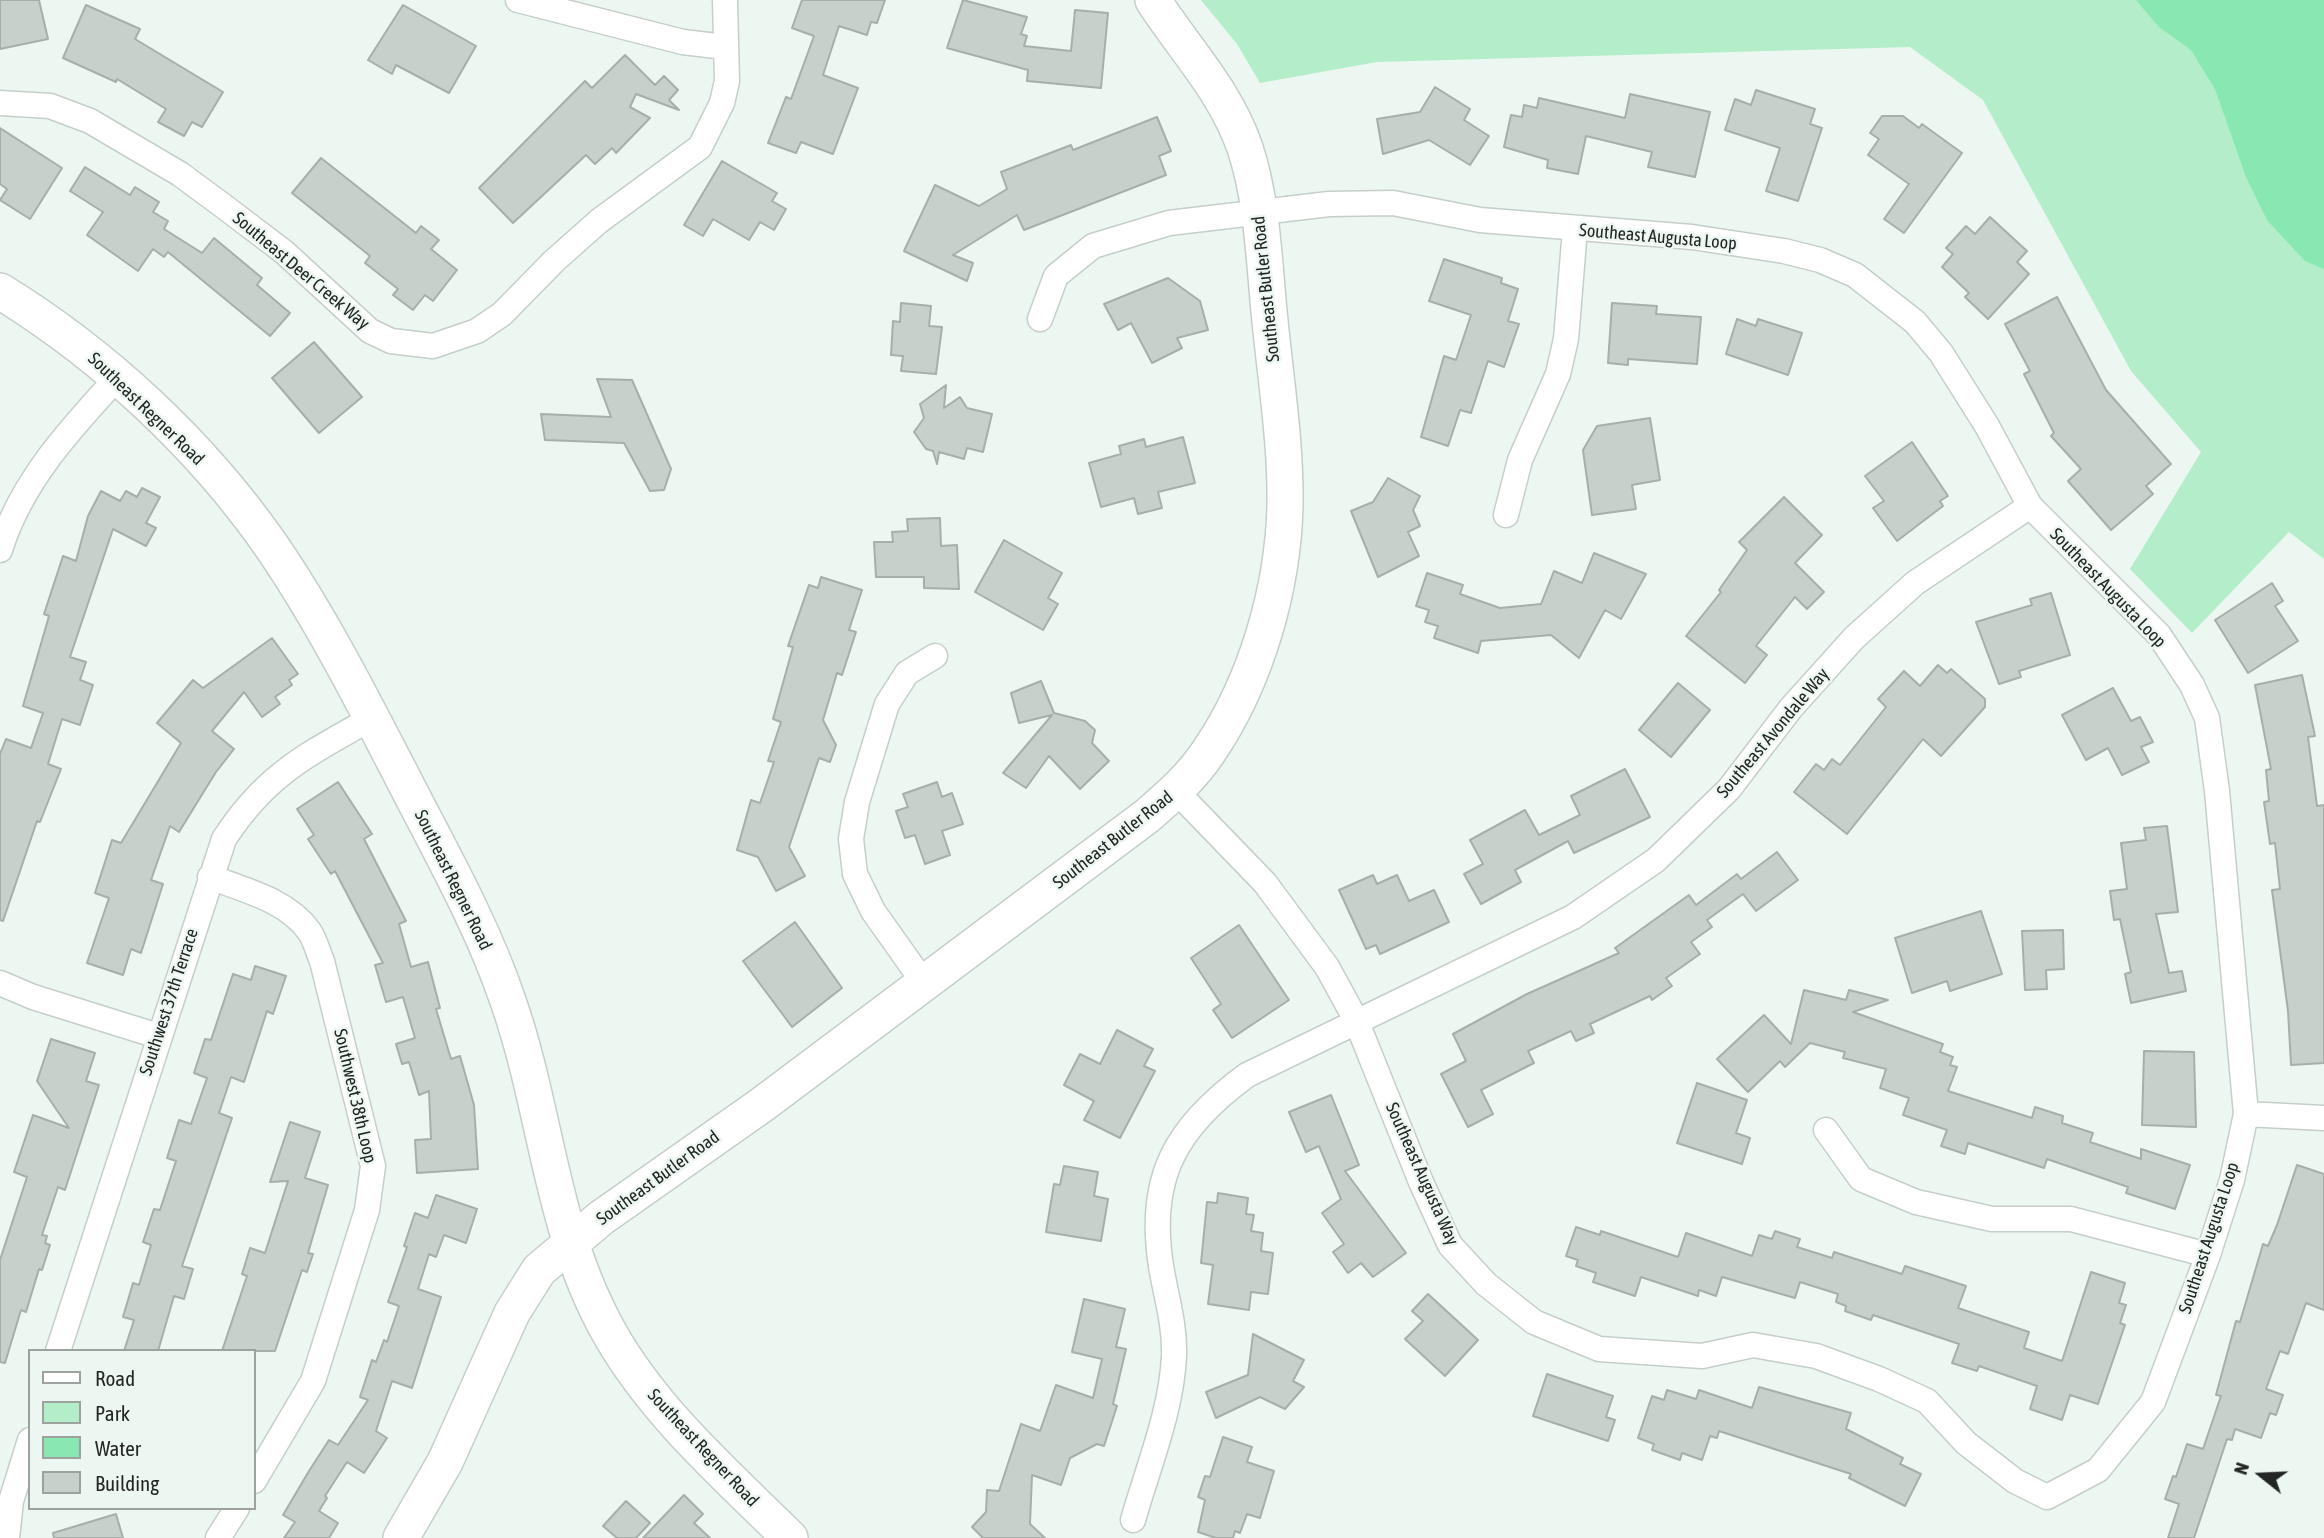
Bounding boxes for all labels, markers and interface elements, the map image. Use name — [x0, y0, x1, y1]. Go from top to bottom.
street label: Southeast Deer Creek Way — [228, 208, 374, 334]
street label: Southeast Butler Road — [1248, 215, 1284, 363]
street label: Southeast Augusta Loop — [1578, 219, 1738, 255]
street label: Southeast Regner Road — [83, 348, 209, 470]
street label: Southeast Augusta Loop — [2045, 524, 2171, 652]
street label: Southeast Avondale Way — [1712, 664, 1834, 802]
street label: Southeast Butler Road — [1049, 786, 1177, 894]
street label: Southeast Regner Road — [410, 806, 496, 954]
street label: Southwest 37th Terrace — [135, 926, 203, 1078]
street label: Southwest 38th Loop — [329, 1027, 381, 1165]
street label: Southeast Augusta Way — [1381, 1099, 1463, 1249]
street label: Southeast Butler Road — [592, 1126, 724, 1230]
street label: Southeast Augusta Loop — [2174, 1160, 2244, 1316]
legend — [28, 1349, 256, 1510]
text: Road — [95, 1366, 135, 1390]
street label: Southeast Regner Road — [643, 1385, 763, 1511]
text: Park — [95, 1401, 130, 1425]
text: Water — [95, 1436, 141, 1460]
north arrow — [2226, 1440, 2296, 1510]
text: N — [2229, 1460, 2253, 1477]
text: Building — [95, 1471, 159, 1495]

